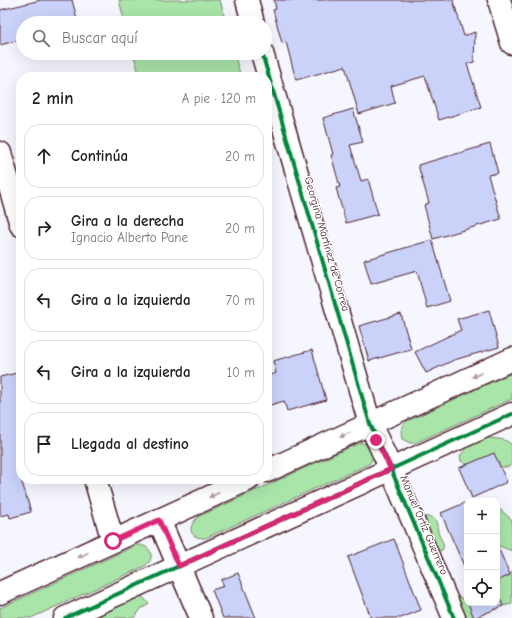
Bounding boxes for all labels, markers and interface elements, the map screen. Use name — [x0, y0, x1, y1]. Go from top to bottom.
search box — [16, 16, 272, 60]
icon: search — [30, 27, 52, 49]
text: Buscar aquí — [62, 29, 138, 47]
text: 2 min — [32, 89, 73, 108]
text: A pie · 120 m — [182, 91, 256, 106]
icon: ahead — [33, 145, 55, 167]
text: Continúa — [71, 147, 128, 165]
text: 20 m — [225, 149, 255, 164]
street label: Georgina Martínez de Correa — [302, 175, 352, 313]
text: Gira a la derecha — [71, 212, 184, 230]
icon: right — [33, 217, 55, 239]
text: 20 m — [225, 221, 255, 236]
text: Ignacio Alberto Pane — [71, 230, 188, 245]
icon: left — [33, 289, 55, 311]
text: Gira a la izquierda — [71, 291, 191, 309]
text: 70 m — [226, 293, 255, 308]
icon: left — [33, 361, 55, 383]
text: Gira a la izquierda — [71, 363, 191, 381]
text: 10 m — [227, 365, 255, 380]
one-way arrow — [471, 372, 482, 378]
route end — [367, 431, 385, 449]
one-way arrow — [340, 432, 351, 438]
icon: arrive — [33, 433, 55, 455]
text: Llegada al destino — [71, 435, 189, 453]
street label: Manuel Ortíz Guerrero — [397, 473, 451, 577]
one-way arrow — [208, 492, 219, 498]
map controls — [464, 498, 500, 606]
button: + — [464, 498, 500, 534]
route start — [104, 532, 122, 550]
button: − — [464, 534, 500, 570]
one-way arrow — [77, 552, 88, 558]
button: locate — [464, 570, 500, 606]

